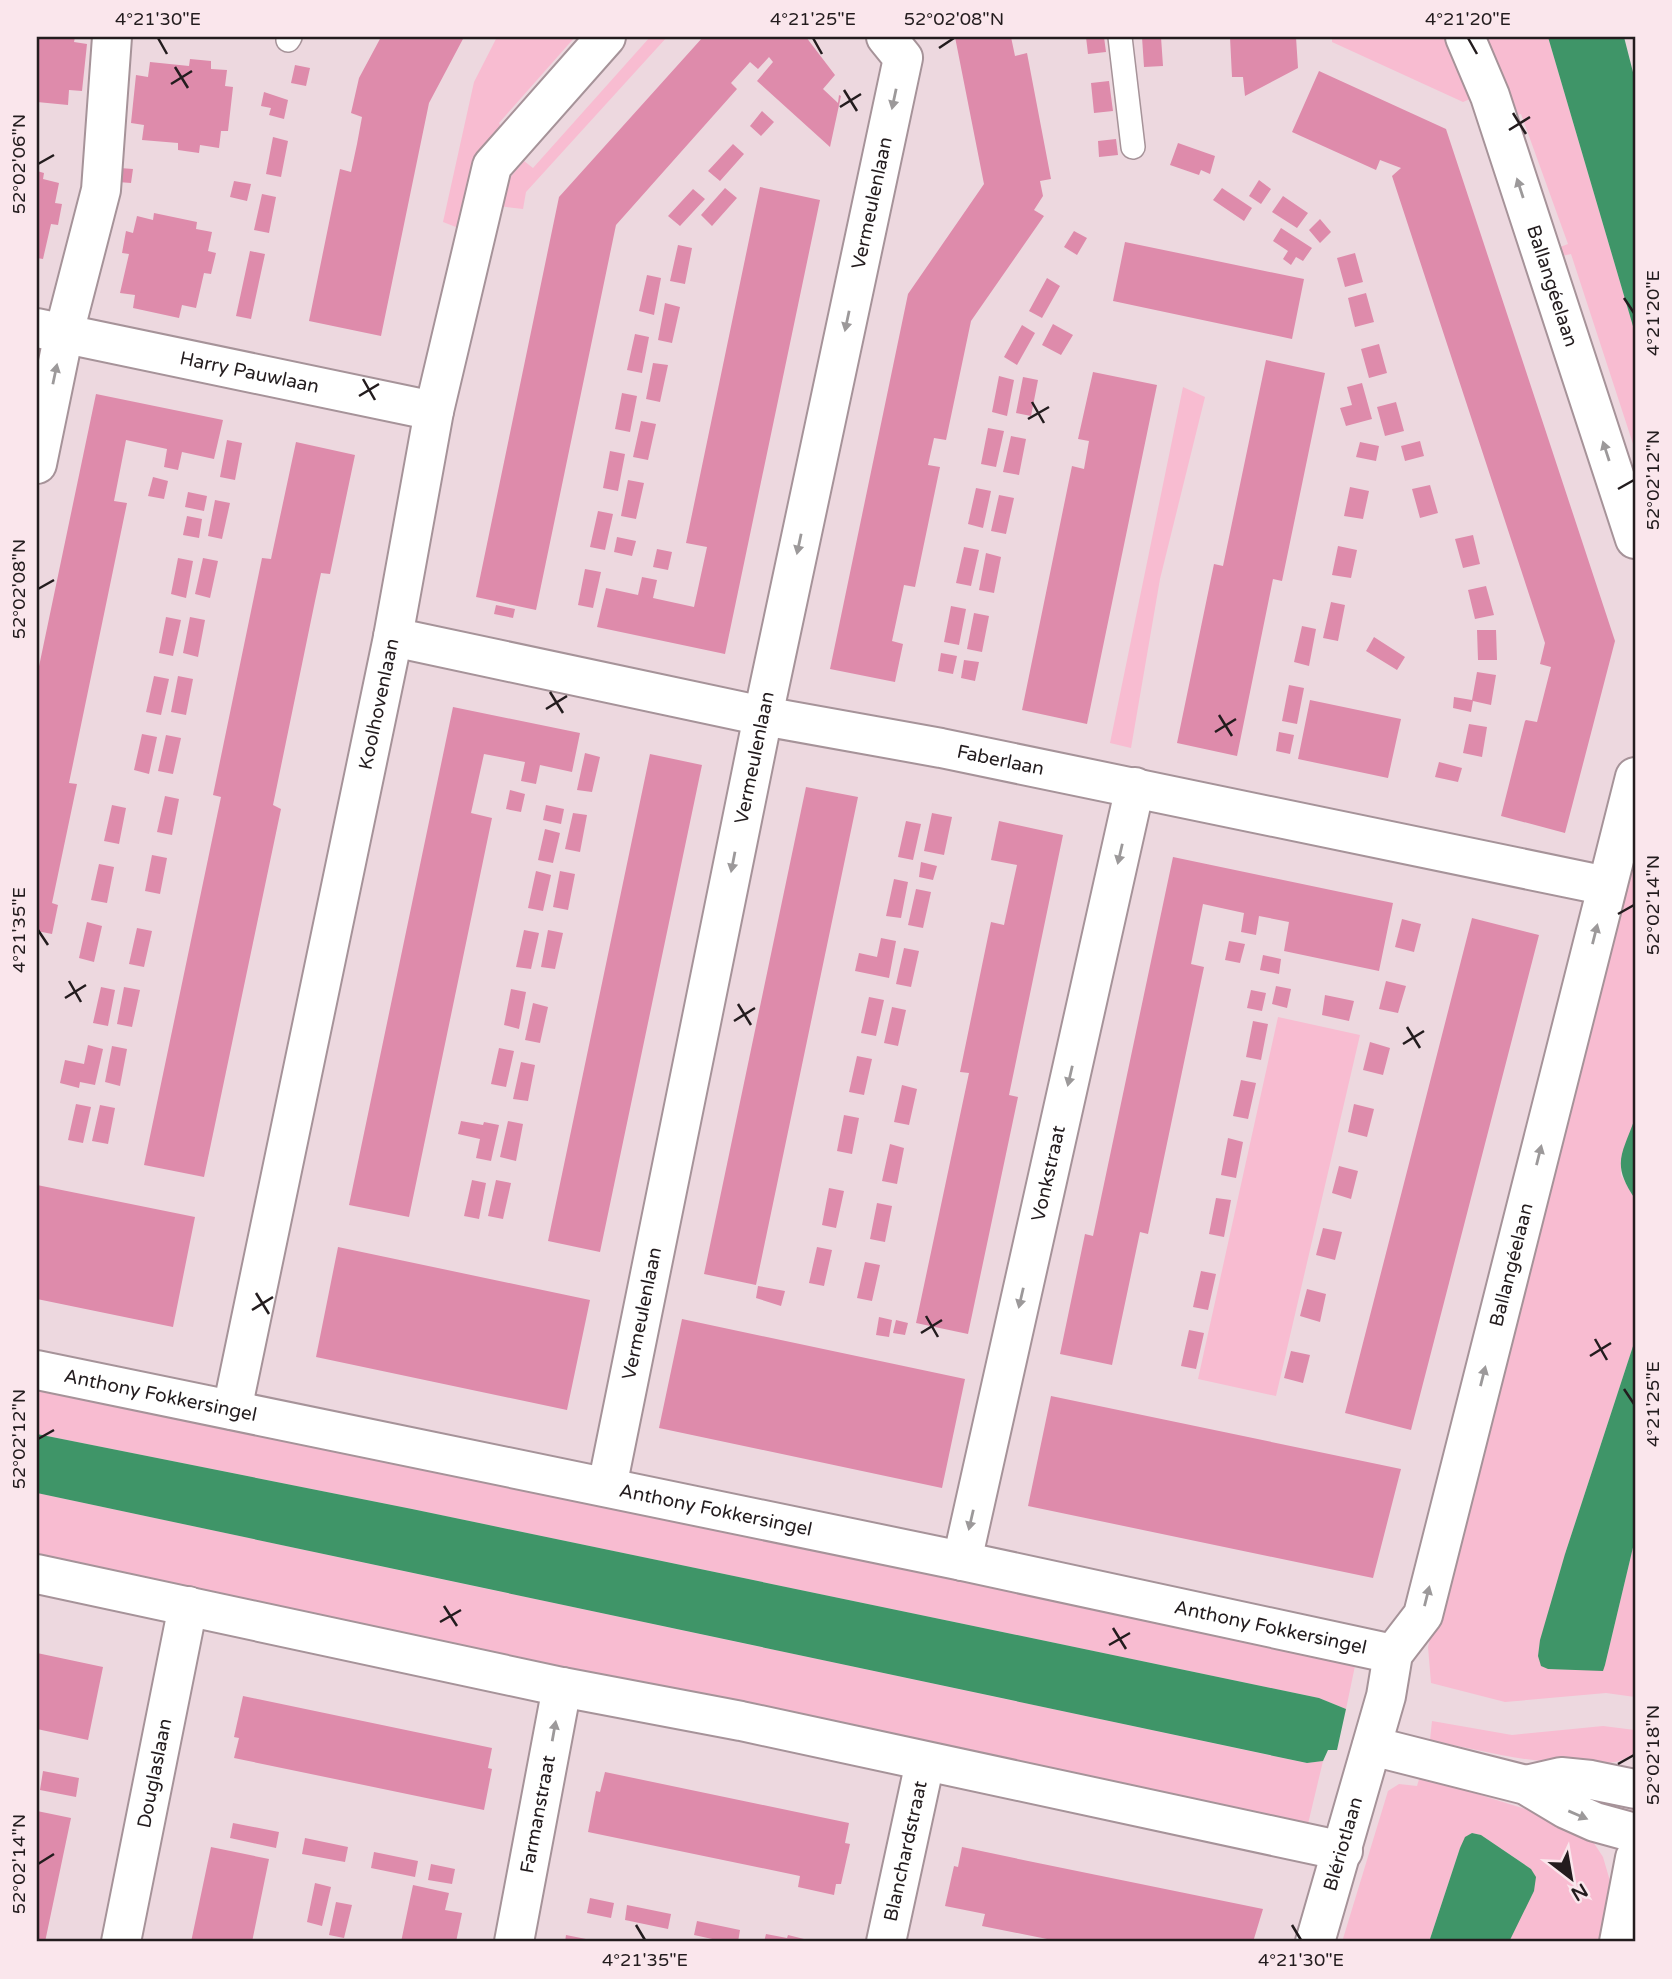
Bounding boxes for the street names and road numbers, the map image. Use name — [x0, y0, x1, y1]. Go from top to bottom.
street label: Vermeulenlaan — [847, 135, 897, 271]
street label: Ballangéelaan — [1522, 222, 1582, 350]
street label: Harry Pauwlaan — [178, 347, 321, 398]
street label: Koolhovenlaan — [355, 637, 403, 772]
street label: Vermeulenlaan — [730, 689, 779, 826]
street label: Faberlaan — [955, 741, 1046, 780]
street label: Vonkstraat — [1027, 1124, 1070, 1224]
street label: Ballangéelaan — [1485, 1201, 1538, 1329]
street label: Vermeulenlaan — [618, 1245, 666, 1382]
street label: Anthony Fokkersingel — [62, 1365, 259, 1426]
street label: Anthony Fokkersingel — [617, 1480, 814, 1541]
street label: Anthony Fokkersingel — [1172, 1596, 1369, 1659]
street label: Douglaslaan — [133, 1717, 176, 1830]
street label: Farmanstraat — [516, 1753, 560, 1875]
street label: Blanchardstraat — [880, 1779, 932, 1924]
street label: Blériotlaan — [1319, 1794, 1367, 1894]

